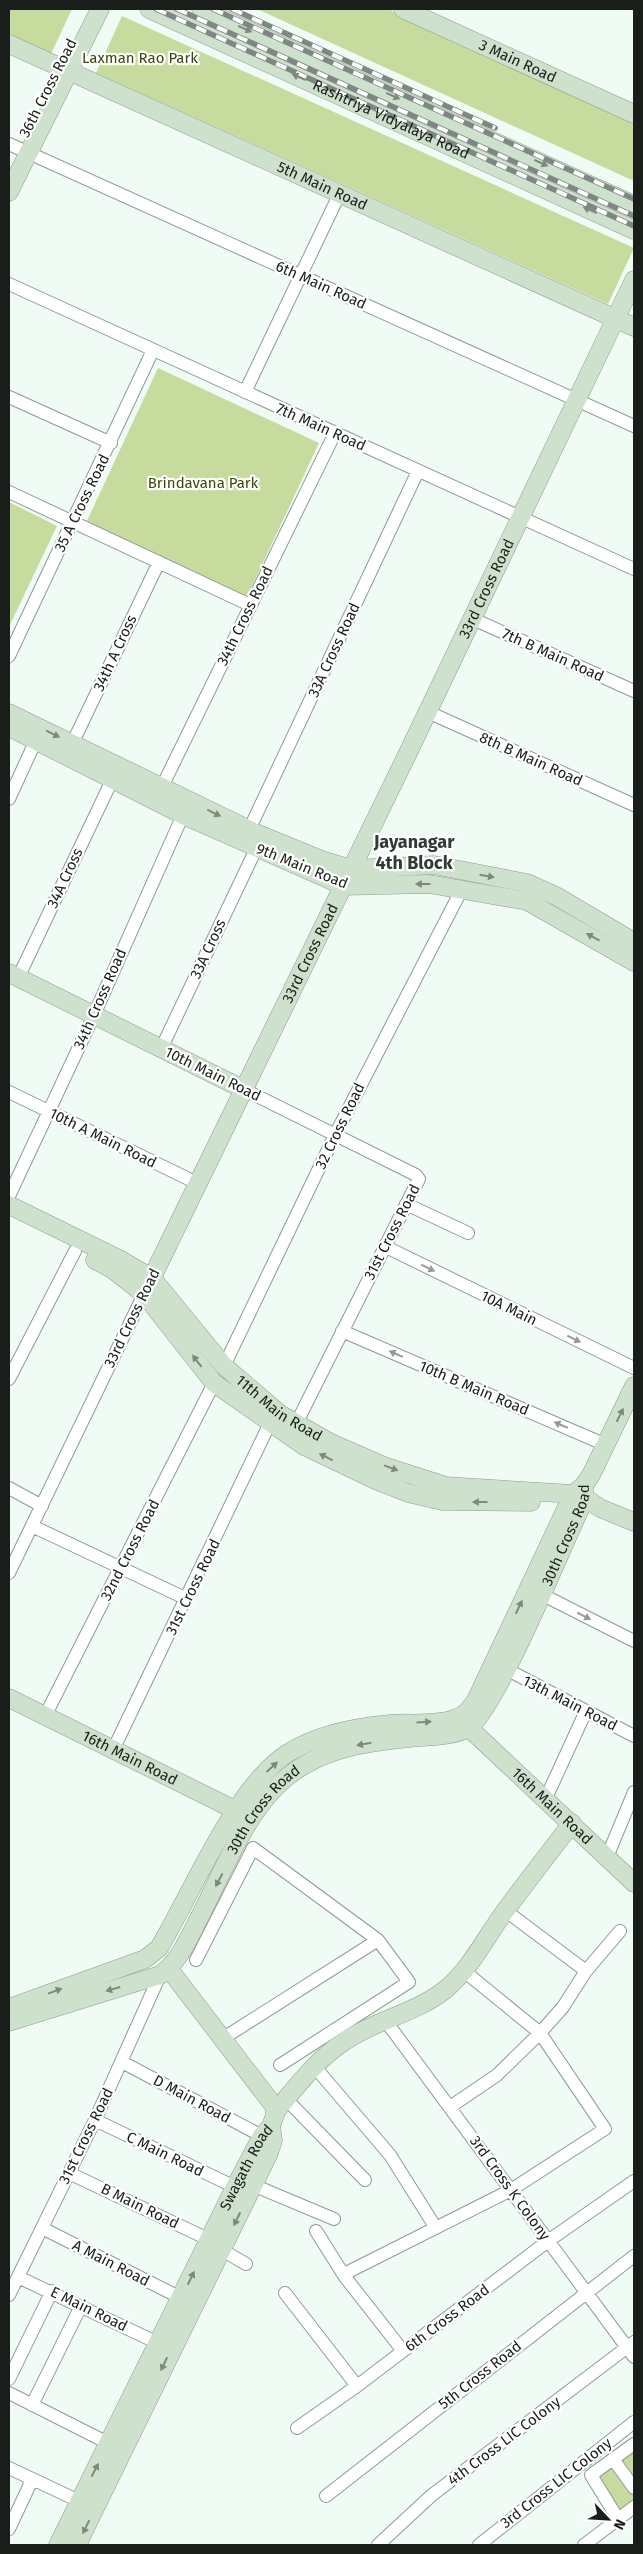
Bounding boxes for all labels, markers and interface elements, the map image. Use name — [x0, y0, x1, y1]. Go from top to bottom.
one-way arrow — [238, 25, 252, 33]
street label: 36th Cross Road — [15, 36, 81, 140]
street label: 3 Main Road — [476, 36, 559, 87]
park label: Laxman Rao Park — [82, 49, 198, 67]
one-way arrow — [292, 73, 306, 81]
street label: Rashtriya Vidyalaya Road — [310, 76, 472, 163]
one-way arrow — [386, 92, 400, 100]
street label: 5th Main Road — [274, 158, 370, 214]
one-way arrow — [534, 159, 548, 167]
one-way arrow — [583, 205, 597, 213]
street label: 6th Main Road — [273, 257, 369, 313]
street label: 7th Main Road — [273, 399, 369, 455]
street label: 35 A Cross Road — [51, 451, 113, 555]
park label: Brindavana Park — [148, 474, 259, 492]
street label: 33rd Cross Road — [455, 536, 518, 641]
street label: 34th Cross Road — [213, 563, 277, 669]
street label: 33A Cross Road — [304, 600, 364, 700]
street label: 34th A Cross — [89, 612, 141, 694]
street label: 7th B Main Road — [499, 625, 607, 685]
street label: 8th B Main Road — [477, 728, 585, 790]
one-way arrow — [45, 730, 60, 738]
one-way arrow — [207, 810, 221, 818]
district label: Jayanagar 4th Block — [373, 831, 455, 874]
street label: 9th Main Road — [253, 839, 351, 893]
street label: 34A Cross — [43, 845, 87, 911]
one-way arrow — [479, 873, 495, 881]
one-way arrow — [415, 881, 431, 889]
street label: 33rd Cross Road — [278, 901, 342, 1006]
street label: 33A Cross — [186, 916, 230, 982]
one-way arrow — [586, 932, 599, 941]
street label: 34th Cross Road — [70, 946, 130, 1052]
street label: 10th Main Road — [162, 1043, 264, 1105]
street label: 32 Cross Road — [311, 1080, 369, 1172]
street label: 10th A Main Road — [46, 1104, 160, 1172]
street label: 31st Cross Road — [360, 1181, 424, 1283]
one-way arrow — [421, 1264, 435, 1272]
street label: 33rd Cross Road — [100, 1266, 164, 1370]
street label: 10A Main — [478, 1287, 540, 1329]
one-way arrow — [567, 1335, 581, 1343]
one-way arrow — [389, 1350, 403, 1358]
one-way arrow — [192, 1355, 203, 1368]
street label: 10th B Main Road — [416, 1357, 532, 1419]
street label: 11th Main Road — [232, 1371, 325, 1445]
one-way arrow — [616, 1408, 624, 1422]
one-way arrow — [554, 1421, 568, 1429]
one-way arrow — [319, 1453, 333, 1461]
one-way arrow — [384, 1464, 399, 1472]
street label: 30th Cross Road — [538, 1484, 594, 1589]
street label: 32nd Cross Road — [97, 1496, 163, 1604]
one-way arrow — [472, 1498, 488, 1506]
street label: 31st Cross Road — [162, 1536, 224, 1638]
one-way arrow — [515, 1600, 523, 1614]
one-way arrow — [577, 1612, 591, 1620]
street label: 13th Main Road — [520, 1671, 620, 1735]
one-way arrow — [417, 1717, 433, 1725]
street label: 16th Main Road — [79, 1727, 181, 1789]
one-way arrow — [356, 1741, 372, 1749]
street label: 30th Cross Road — [223, 1761, 303, 1857]
one-way arrow — [265, 1761, 278, 1772]
street label: 16th Main Road — [508, 1764, 596, 1848]
one-way arrow — [215, 1872, 223, 1887]
one-way arrow — [105, 1985, 120, 1993]
one-way arrow — [47, 1987, 62, 1994]
street label: D Main Road — [150, 2071, 234, 2127]
street label: 31st Cross Road — [55, 2085, 117, 2187]
street label: Swagath Road — [216, 2121, 277, 2213]
street label: C Main Road — [123, 2128, 207, 2180]
street label: 3rd Cross K Colony — [466, 2132, 554, 2244]
street label: B Main Road — [98, 2179, 182, 2233]
one-way arrow — [233, 2212, 241, 2226]
street label: A Main Road — [69, 2236, 153, 2290]
one-way arrow — [187, 2271, 195, 2285]
street label: 6th Cross Road — [401, 2280, 493, 2356]
street label: E Main Road — [48, 2283, 130, 2335]
street label: 5th Cross Road — [435, 2337, 525, 2413]
one-way arrow — [160, 2357, 168, 2371]
street label: 4th Cross LIC Colony — [444, 2392, 564, 2489]
street label: 3rd Cross LIC Colony — [497, 2434, 616, 2532]
one-way arrow — [91, 2463, 99, 2477]
north arrow — [583, 2494, 633, 2544]
text: N — [610, 2516, 629, 2532]
one-way arrow — [82, 2519, 90, 2534]

